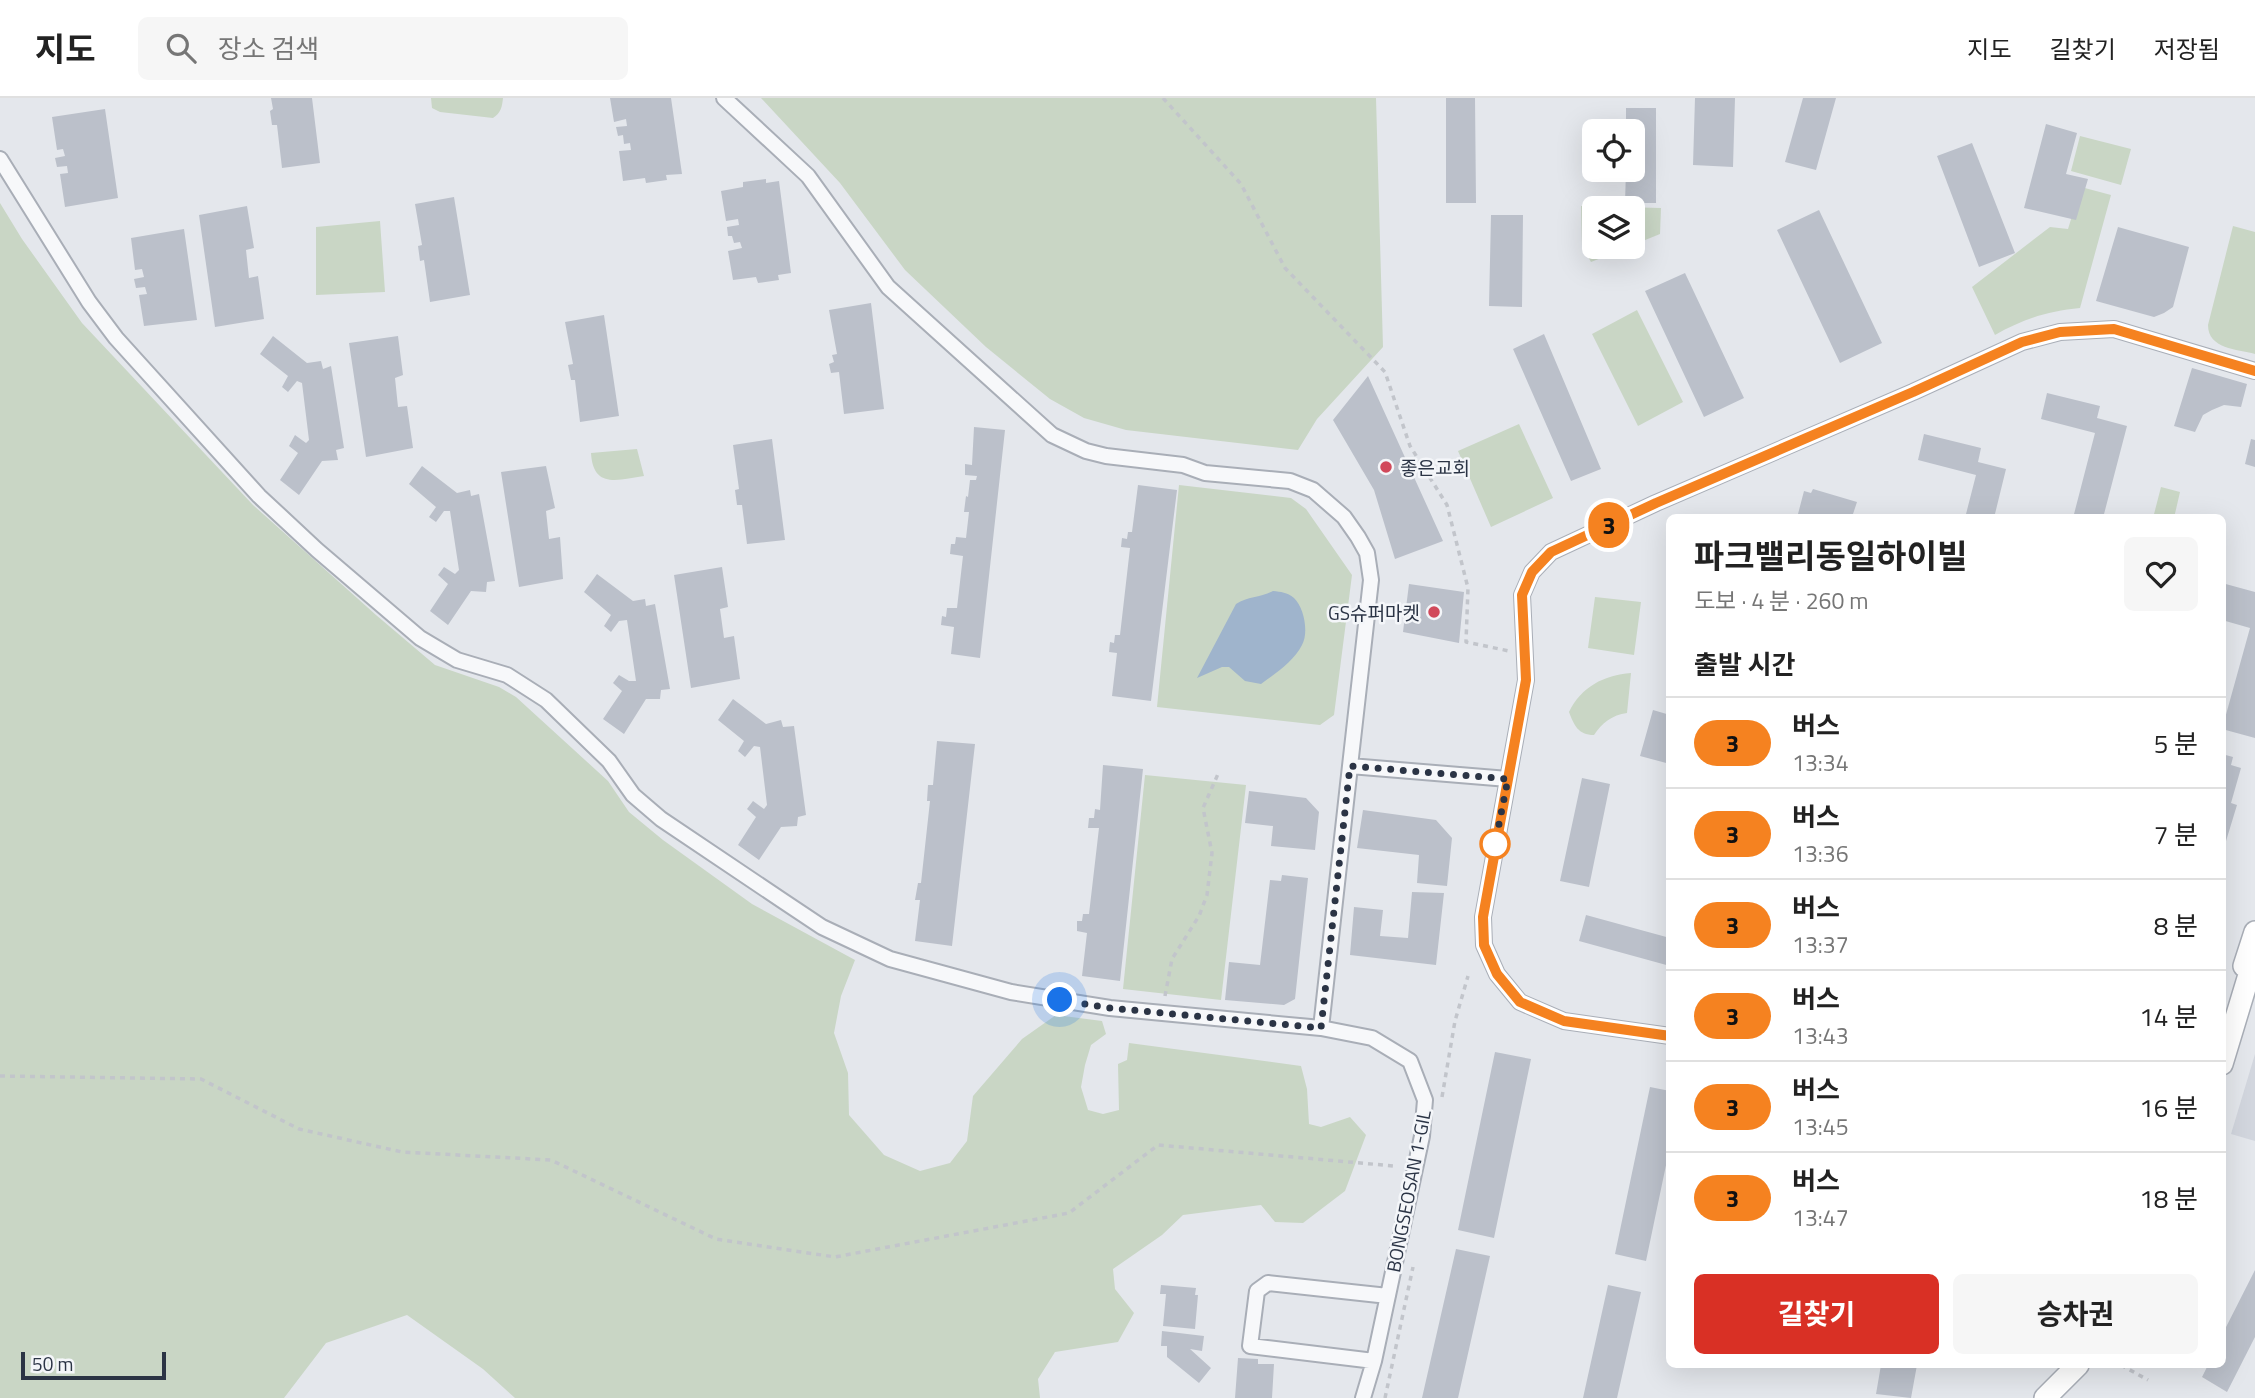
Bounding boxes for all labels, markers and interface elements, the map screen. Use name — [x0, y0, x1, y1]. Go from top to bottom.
search box — [138, 17, 628, 80]
text: 지도 — [35, 24, 96, 74]
icon: search — [162, 29, 200, 67]
text: 장소 검색 — [218, 29, 319, 68]
text: 지도 — [1967, 31, 2012, 67]
text: 길찾기 — [2050, 31, 2116, 67]
text: 저장됨 — [2154, 31, 2220, 67]
map controls — [1582, 119, 1645, 259]
button: locate — [1582, 119, 1645, 182]
button: layers — [1582, 196, 1645, 259]
place label: 좋은교회 — [1400, 453, 1470, 482]
marker: 좋은교회 — [1378, 459, 1394, 475]
line badge: 3 — [1586, 502, 1632, 548]
text: 3 — [1602, 507, 1616, 543]
text: 파크밸리동일하이빌 — [1694, 531, 1967, 581]
button: heart — [2124, 537, 2198, 611]
text: 도보 · 4 분 · 260 m — [1694, 583, 1869, 618]
place label: GS슈퍼마켓 — [1328, 598, 1420, 627]
marker: GS슈퍼마켓 — [1426, 604, 1442, 620]
text: 출발 시간 — [1694, 645, 1795, 684]
text: 버스 — [1792, 706, 1840, 745]
text: 5 분 — [2154, 724, 2198, 763]
text: 3 — [1726, 725, 1739, 761]
text: 13:34 — [1792, 745, 1849, 780]
text: 버스 — [1792, 797, 1840, 836]
text: 7 분 — [2154, 815, 2198, 854]
text: 3 — [1726, 816, 1739, 852]
unlabelled marker — [1480, 829, 1510, 859]
text: 13:36 — [1792, 836, 1849, 871]
text: 버스 — [1792, 888, 1840, 927]
text: 8 분 — [2154, 906, 2198, 945]
text: 3 — [1726, 907, 1739, 943]
text: 13:37 — [1792, 927, 1849, 962]
text: 버스 — [1792, 979, 1840, 1018]
your location — [1042, 982, 1077, 1017]
text: 14 분 — [2139, 997, 2198, 1036]
text: 3 — [1726, 998, 1739, 1034]
text: 13:43 — [1792, 1018, 1849, 1053]
text: 버스 — [1792, 1070, 1840, 1109]
text: 16 분 — [2139, 1088, 2198, 1127]
text: 3 — [1726, 1089, 1739, 1125]
street label: BONGSEOSAN 1-GIL — [1378, 1107, 1438, 1275]
text: 13:45 — [1792, 1109, 1849, 1144]
text: 버스 — [1792, 1161, 1840, 1200]
text: 18 분 — [2139, 1179, 2198, 1218]
text: 3 — [1726, 1180, 1739, 1216]
text: 13:47 — [1792, 1200, 1849, 1235]
button: 길찾기 — [1694, 1274, 1939, 1354]
button: 승차권 — [1953, 1274, 2198, 1354]
scale bar — [21, 1349, 166, 1381]
text: 50 m — [32, 1349, 73, 1378]

